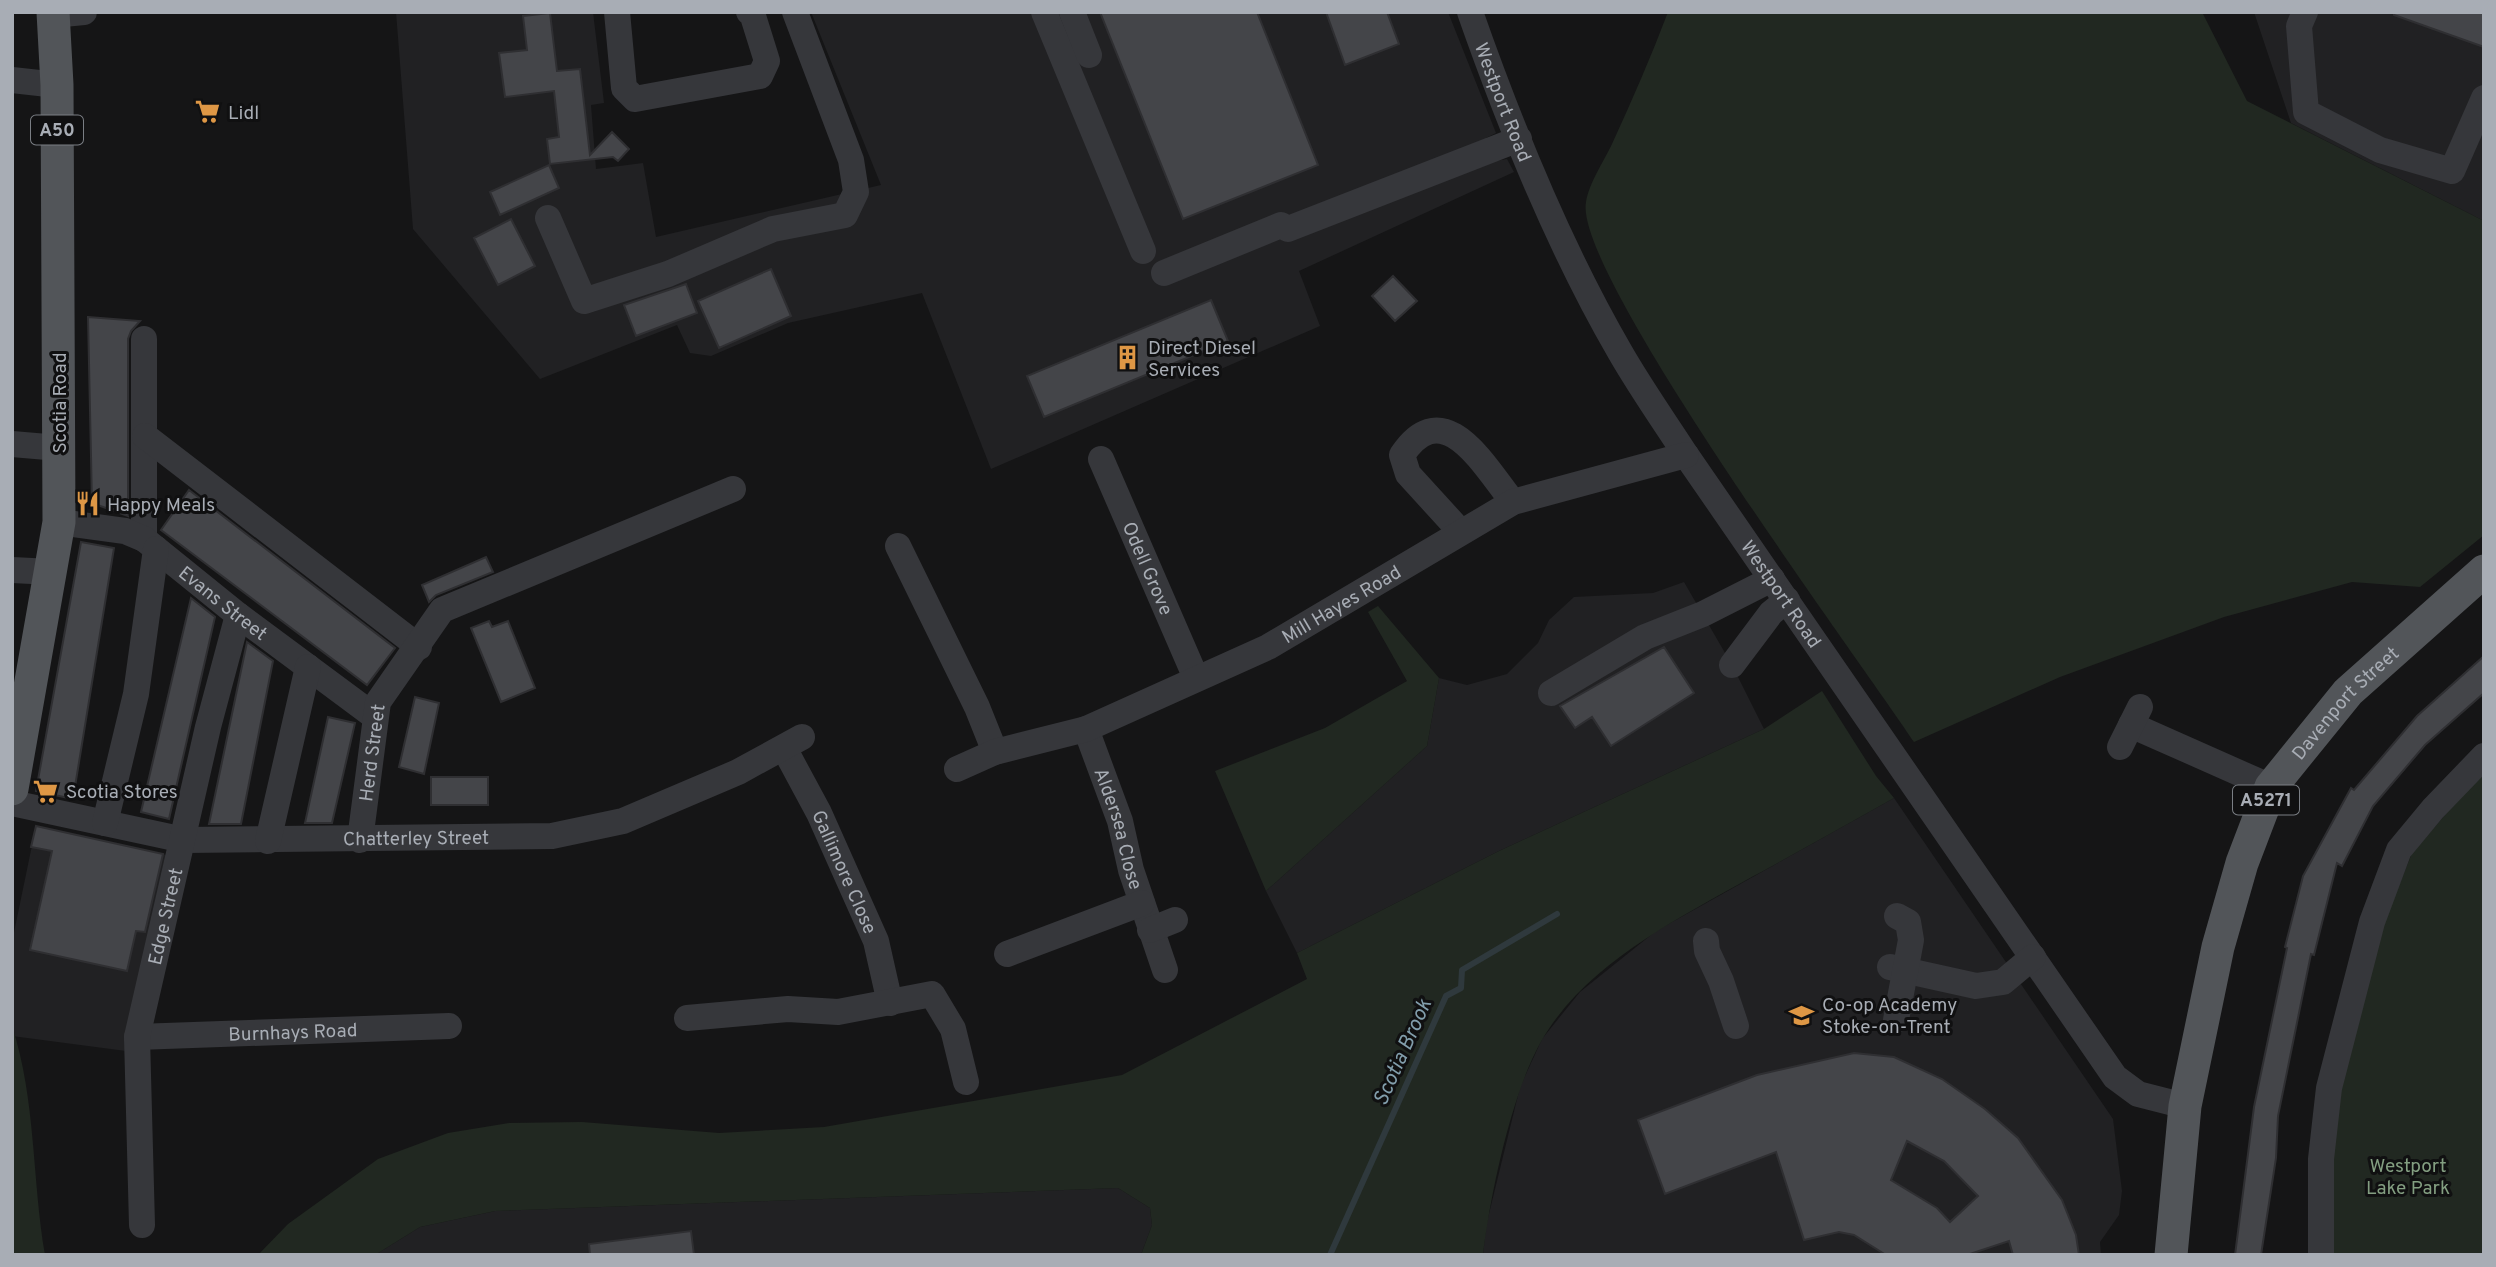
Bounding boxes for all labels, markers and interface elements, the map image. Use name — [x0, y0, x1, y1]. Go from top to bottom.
street label: Westport Road — [1468, 40, 1536, 166]
supermarket icon: Lidl — [194, 98, 222, 126]
place label: Lidl — [228, 102, 259, 126]
road number: A50 — [31, 116, 83, 145]
place label: Direct Diesel Services — [1148, 337, 1256, 383]
building icon: Direct Diesel Services — [1114, 344, 1142, 372]
street label: Scotia Road — [49, 352, 73, 454]
restaurant icon: Happy Meals — [73, 490, 101, 518]
place label: Happy Meals — [107, 494, 215, 518]
street label: Odell Grove — [1116, 519, 1177, 619]
street label: Westport Road — [1734, 536, 1826, 653]
street label: Mill Hayes Road — [1278, 561, 1406, 650]
street label: Evans Street — [173, 562, 271, 647]
street label: Davenport Street — [2288, 642, 2405, 766]
street label: Herd Street — [355, 703, 392, 803]
street label: Aldersea Close — [1087, 765, 1147, 893]
supermarket icon: Scotia Stores — [32, 777, 60, 805]
place label: Scotia Stores — [66, 781, 178, 805]
road number: A5271 — [2233, 786, 2299, 814]
street label: Gallimore Close — [805, 807, 881, 938]
street label: Chatterley Street — [343, 827, 489, 852]
street label: Edge Street — [144, 866, 189, 968]
place label: Co-op Academy Stoke-on-Trent — [1822, 994, 1957, 1040]
water label: Scotia Brook — [1368, 995, 1439, 1110]
school or university icon: Co-op Academy Stoke-on-Trent — [1788, 1001, 1816, 1029]
street label: Burnhays Road — [228, 1019, 358, 1048]
park label: Westport Lake Park — [2366, 1155, 2450, 1201]

